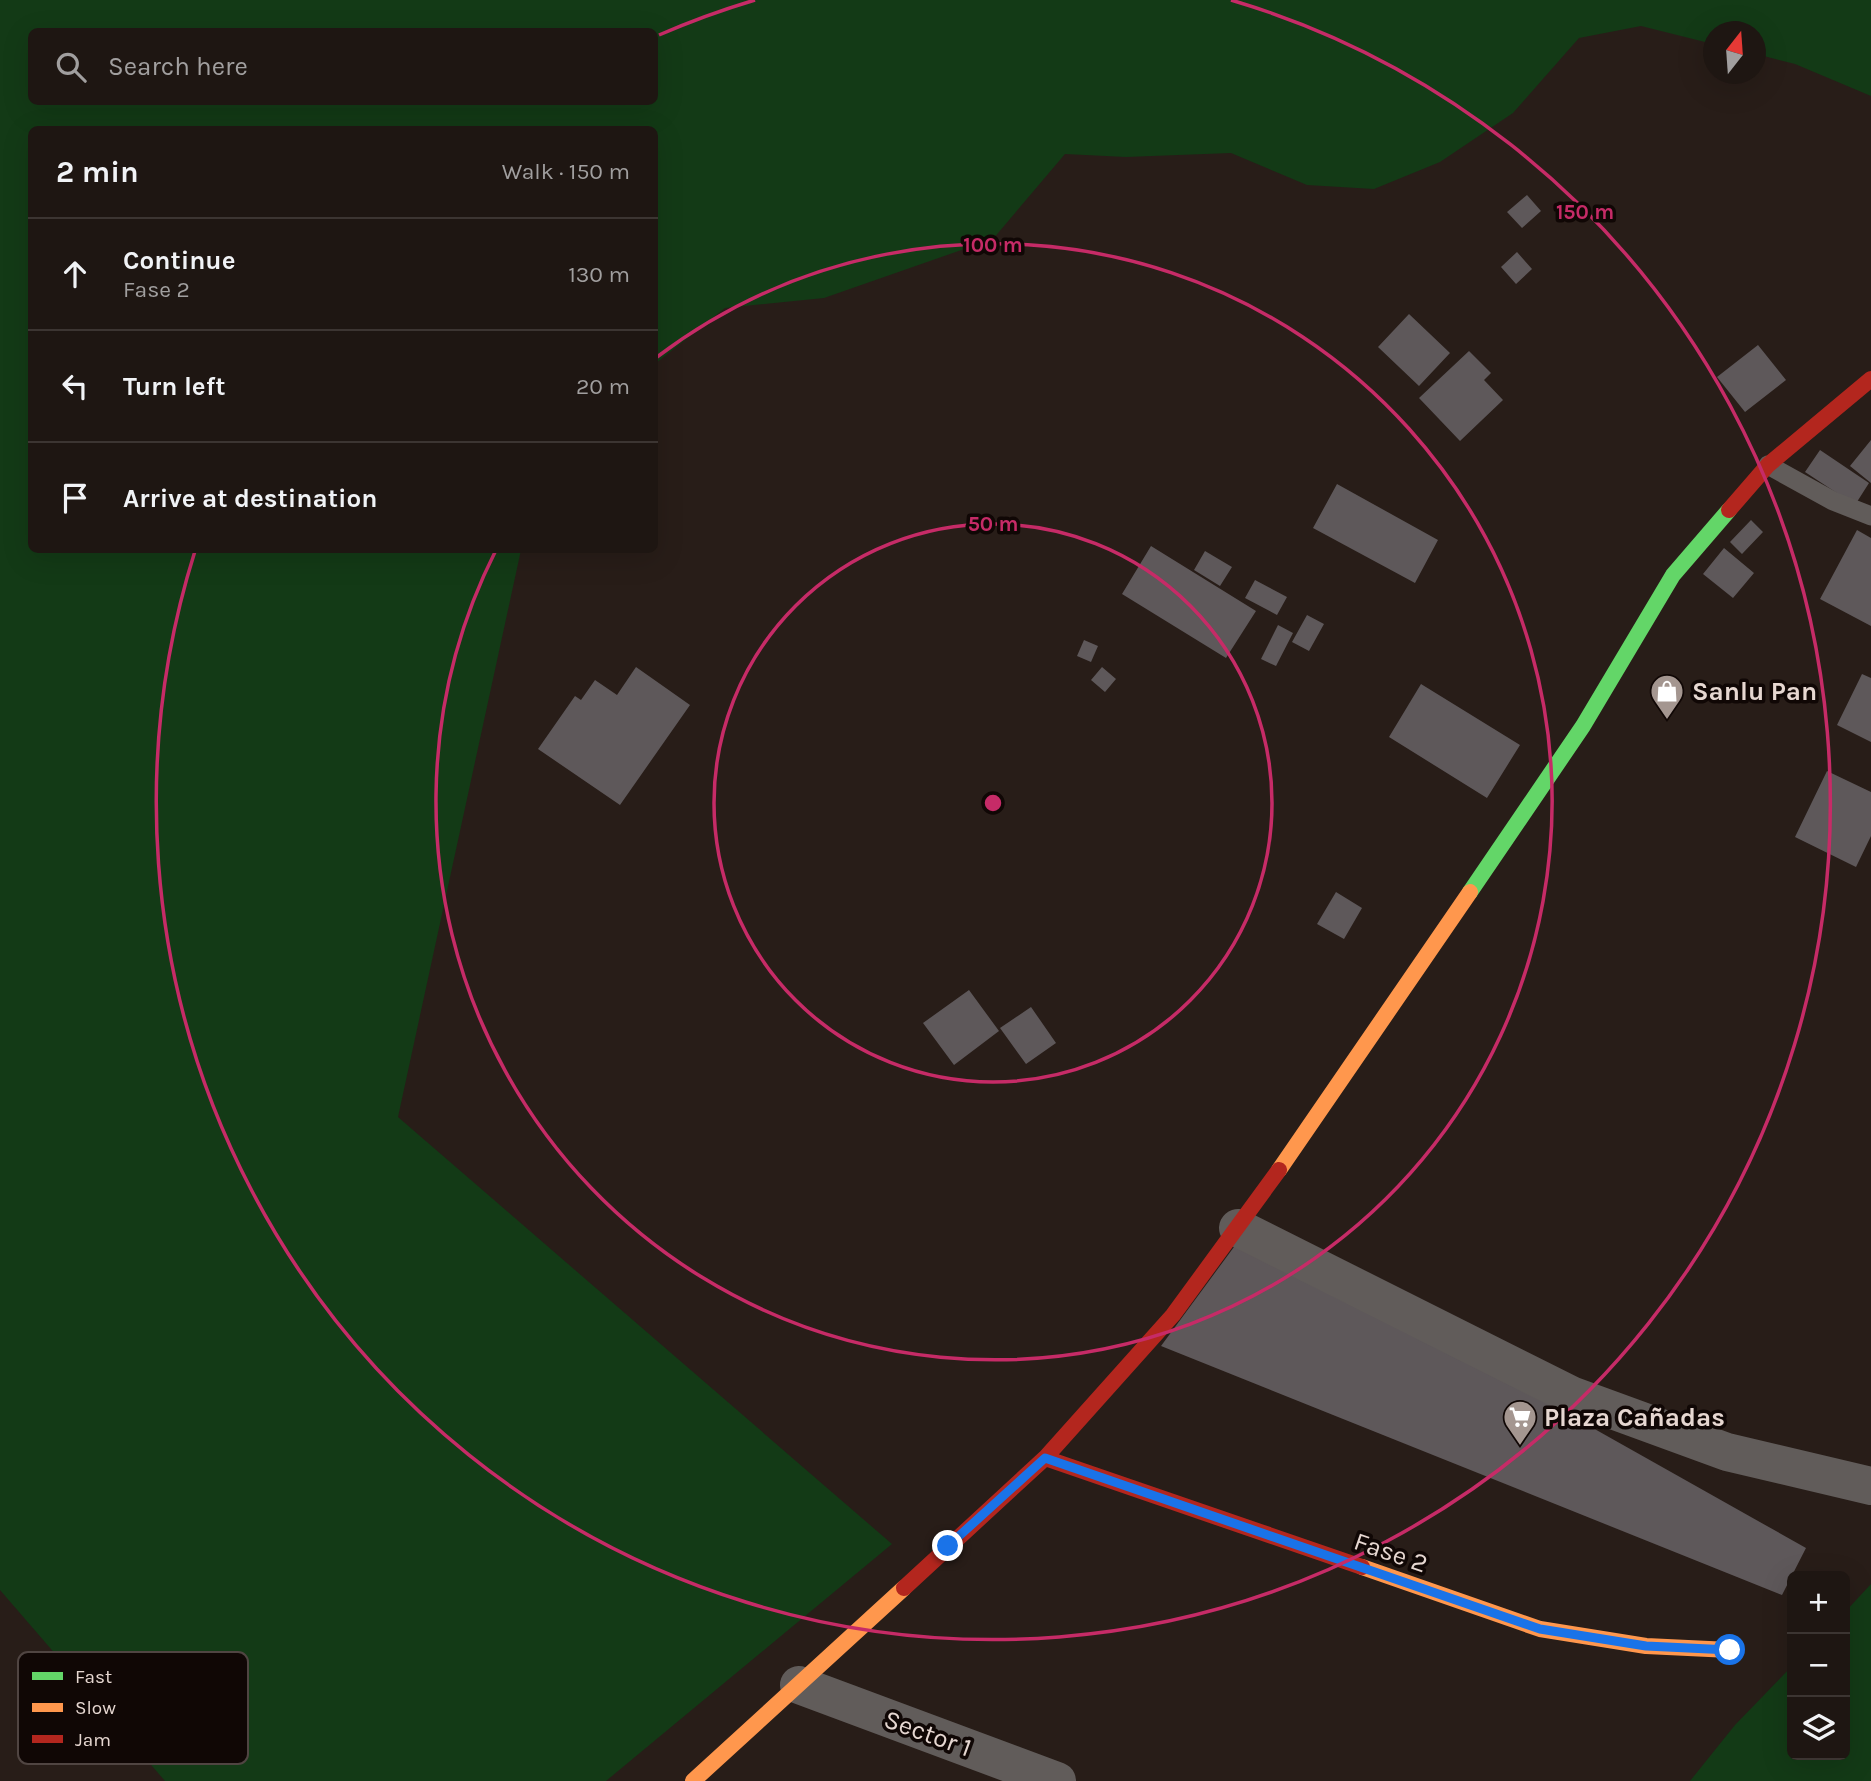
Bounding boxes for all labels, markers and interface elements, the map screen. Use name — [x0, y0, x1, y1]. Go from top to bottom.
north arrow — [1703, 21, 1766, 84]
search box — [28, 28, 658, 105]
icon: search — [52, 48, 90, 86]
text: Search here — [108, 51, 248, 82]
text: 2 min — [56, 154, 139, 190]
text: Walk · 150 m — [502, 158, 630, 185]
text: 150 m — [1556, 200, 1614, 224]
text: 100 m — [963, 233, 1023, 257]
text: Continue — [123, 245, 235, 276]
icon: ahead — [56, 255, 94, 293]
text: 130 m — [568, 261, 630, 288]
text: Fase 2 — [123, 276, 190, 303]
icon: left — [56, 367, 94, 405]
text: Turn left — [123, 371, 225, 402]
text: 20 m — [576, 373, 630, 400]
icon: arrive — [56, 479, 94, 517]
text: Arrive at destination — [123, 483, 377, 514]
text: 50 m — [968, 512, 1018, 536]
shop icon: Sanlu Pan — [1648, 672, 1686, 721]
place label: Sanlu Pan — [1692, 676, 1817, 707]
centre of rings — [981, 791, 1005, 815]
supermarket icon: Plaza Cañadas — [1501, 1398, 1539, 1447]
place label: Plaza Cañadas — [1544, 1402, 1725, 1433]
street label: Fase 2 — [1350, 1526, 1432, 1579]
route end — [932, 1530, 963, 1561]
map controls — [1787, 1571, 1850, 1760]
button: + — [1787, 1571, 1850, 1634]
route start — [1714, 1634, 1745, 1665]
button: − — [1787, 1634, 1850, 1697]
legend — [18, 1652, 248, 1764]
text: Fast — [75, 1666, 112, 1688]
text: Slow — [75, 1697, 116, 1719]
button: layers — [1787, 1697, 1850, 1760]
street label: Sector 1 — [880, 1703, 976, 1764]
text: Jam — [75, 1729, 111, 1751]

